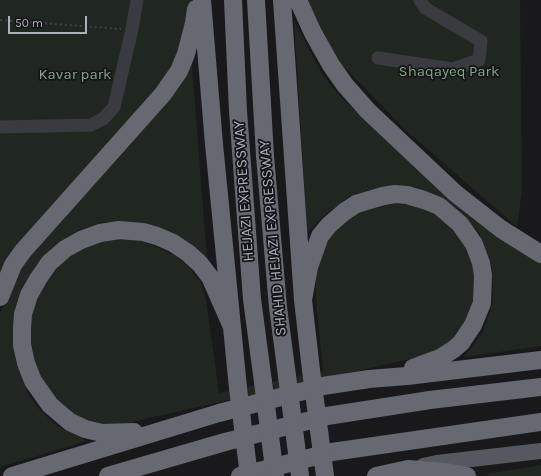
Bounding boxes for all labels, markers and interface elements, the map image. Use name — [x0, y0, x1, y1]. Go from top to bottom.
scale bar — [10, 8, 89, 34]
text: 50 m — [15, 16, 43, 30]
park label: Shaqayeq Park — [399, 63, 499, 81]
park label: Kavar park — [38, 66, 112, 84]
street label: HEJAZI EXPRESSWAY — [230, 120, 258, 262]
street label: SHAHID HEJAZI EXPRESSWAY — [255, 139, 291, 337]

